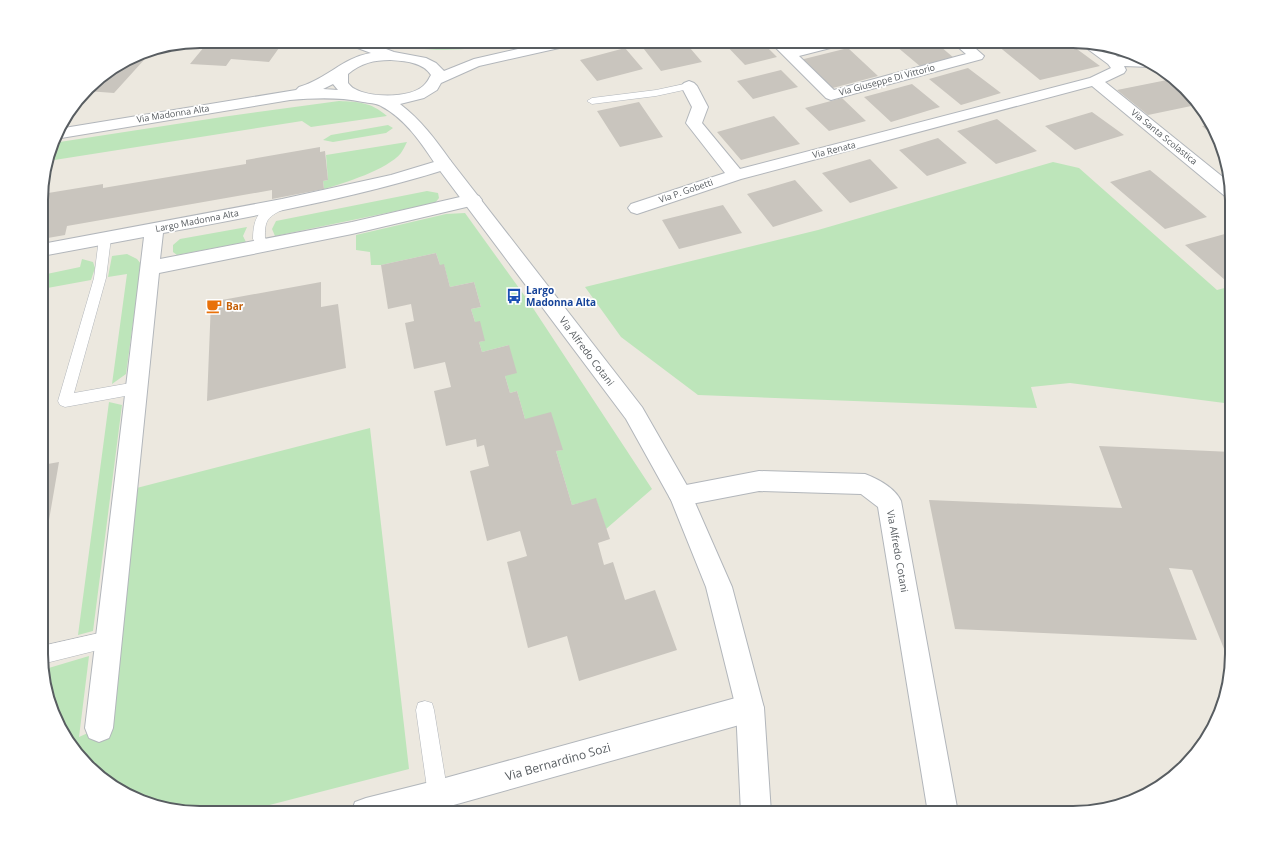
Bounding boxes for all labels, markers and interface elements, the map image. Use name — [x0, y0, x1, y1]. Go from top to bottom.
street label: Via Giuseppe Di Vittorio — [837, 60, 936, 99]
street label: Via Madonna Alta — [136, 101, 210, 126]
street label: Via Santa Scolastica — [1128, 106, 1200, 167]
street label: Via Renata — [811, 138, 857, 161]
street label: Via P. Gobetti — [657, 175, 715, 206]
street label: Largo Madonna Alta — [154, 206, 240, 235]
place label: Largo Madonna Alta — [526, 283, 596, 309]
bus stop icon: Largo Madonna Alta — [505, 287, 523, 305]
cafe icon: Bar — [205, 297, 223, 315]
place label: Bar — [226, 299, 244, 313]
street label: Via Alfredo Cotani — [556, 313, 618, 389]
street label: Via Alfredo Cotani — [884, 509, 912, 593]
street label: Via Bernardino Sozi — [503, 738, 613, 785]

